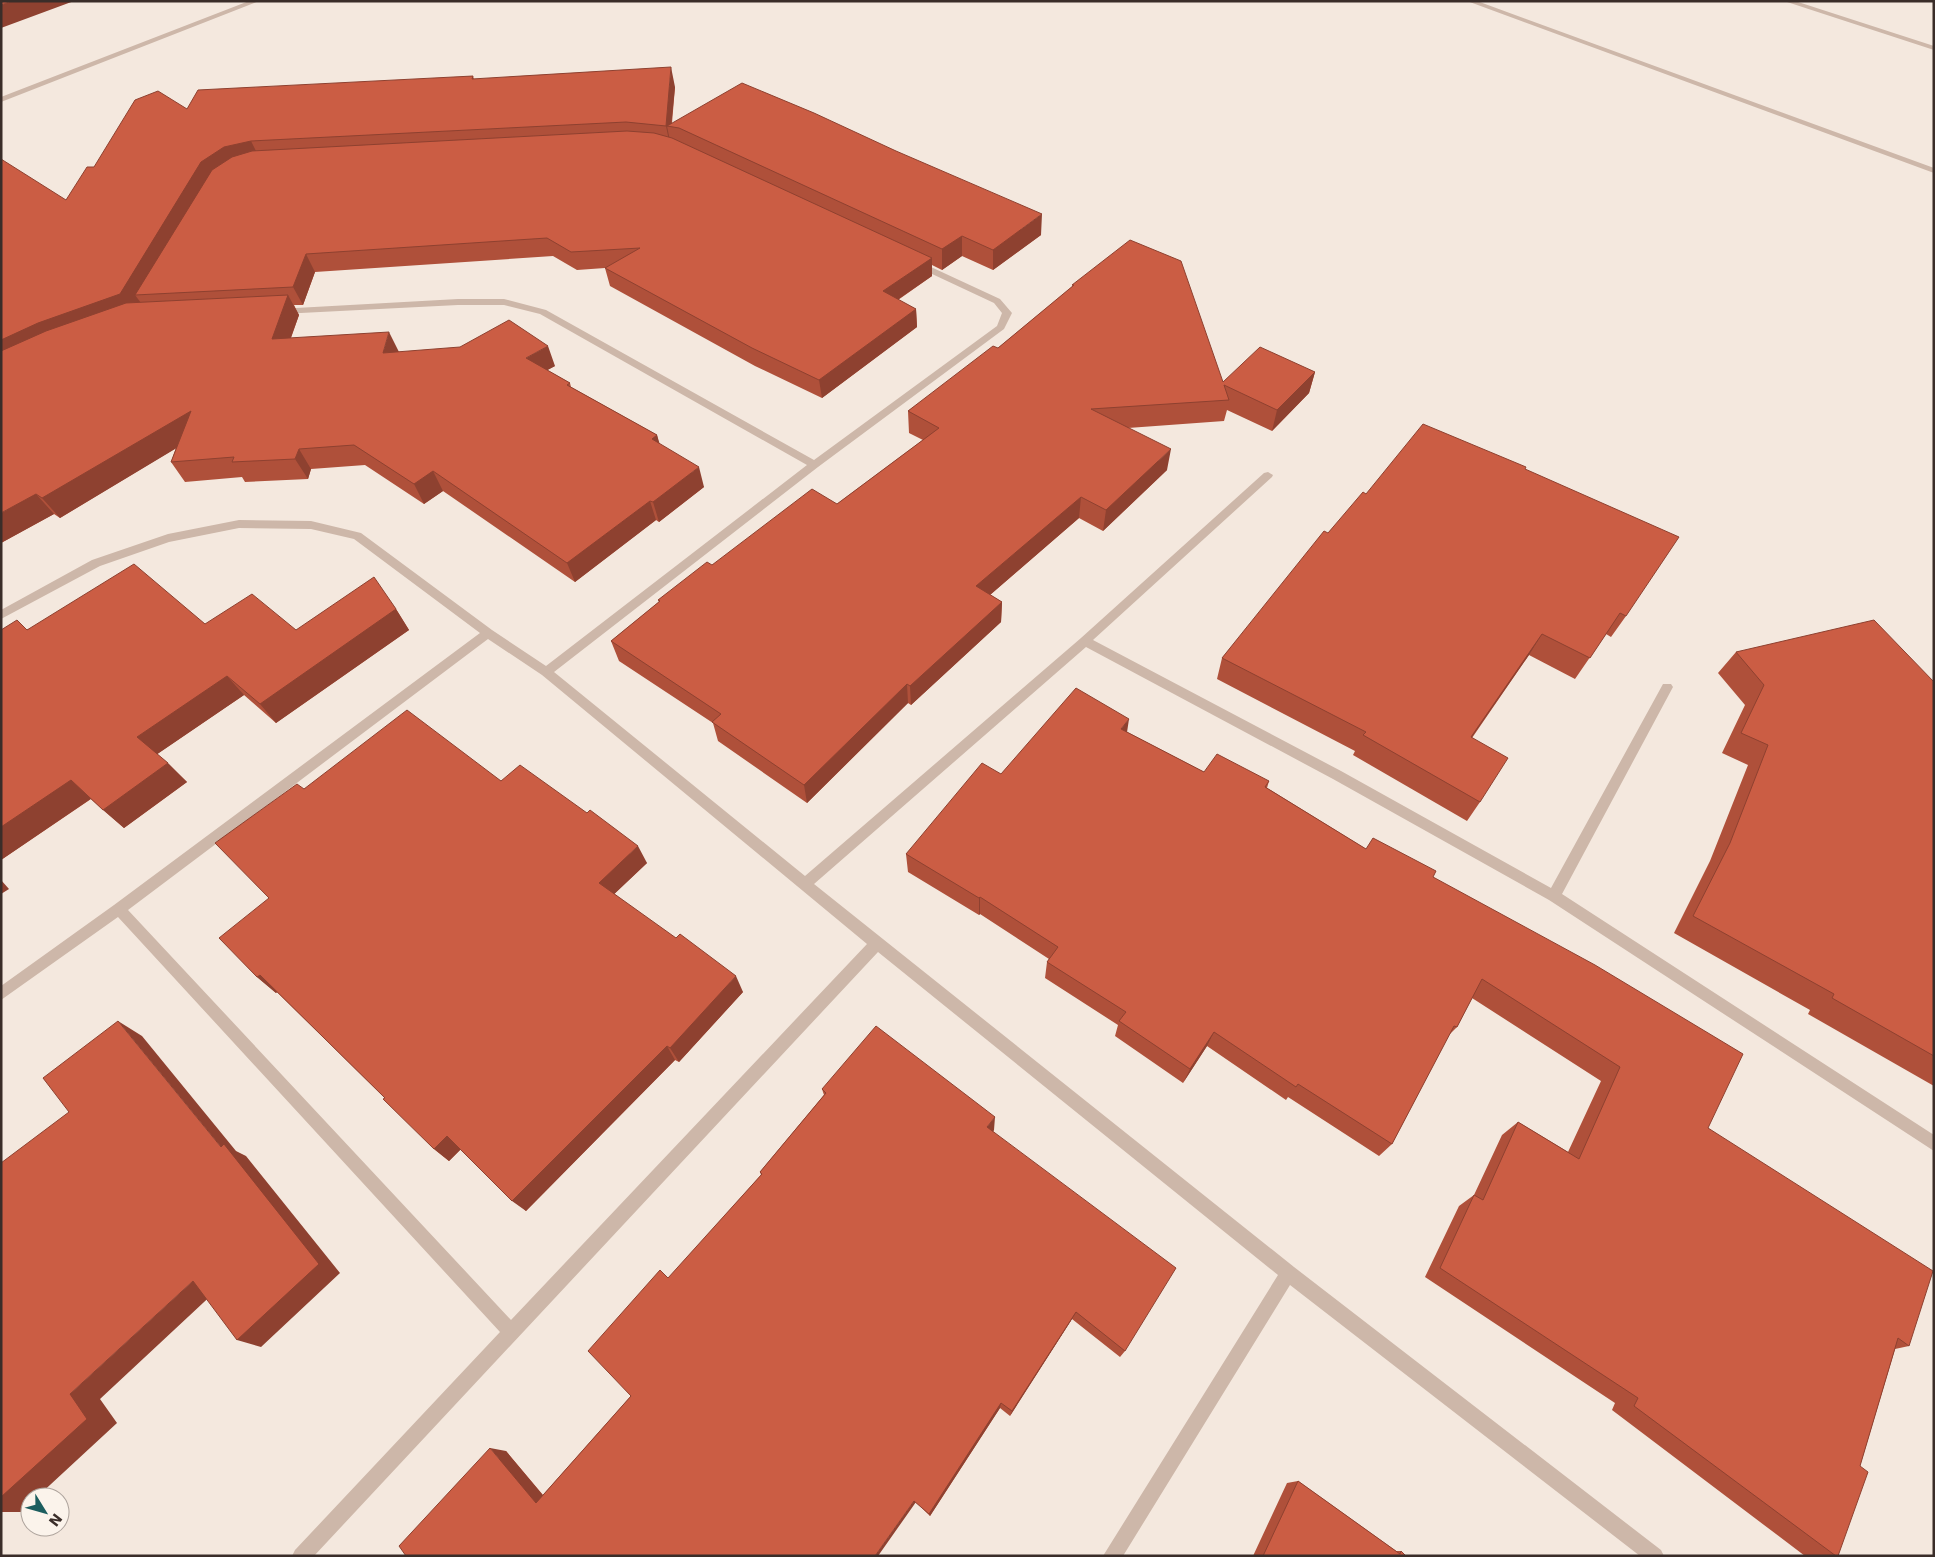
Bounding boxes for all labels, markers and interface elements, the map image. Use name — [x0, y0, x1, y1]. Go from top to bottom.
north arrow — [20, 1487, 70, 1537]
text: N — [45, 1510, 65, 1529]

